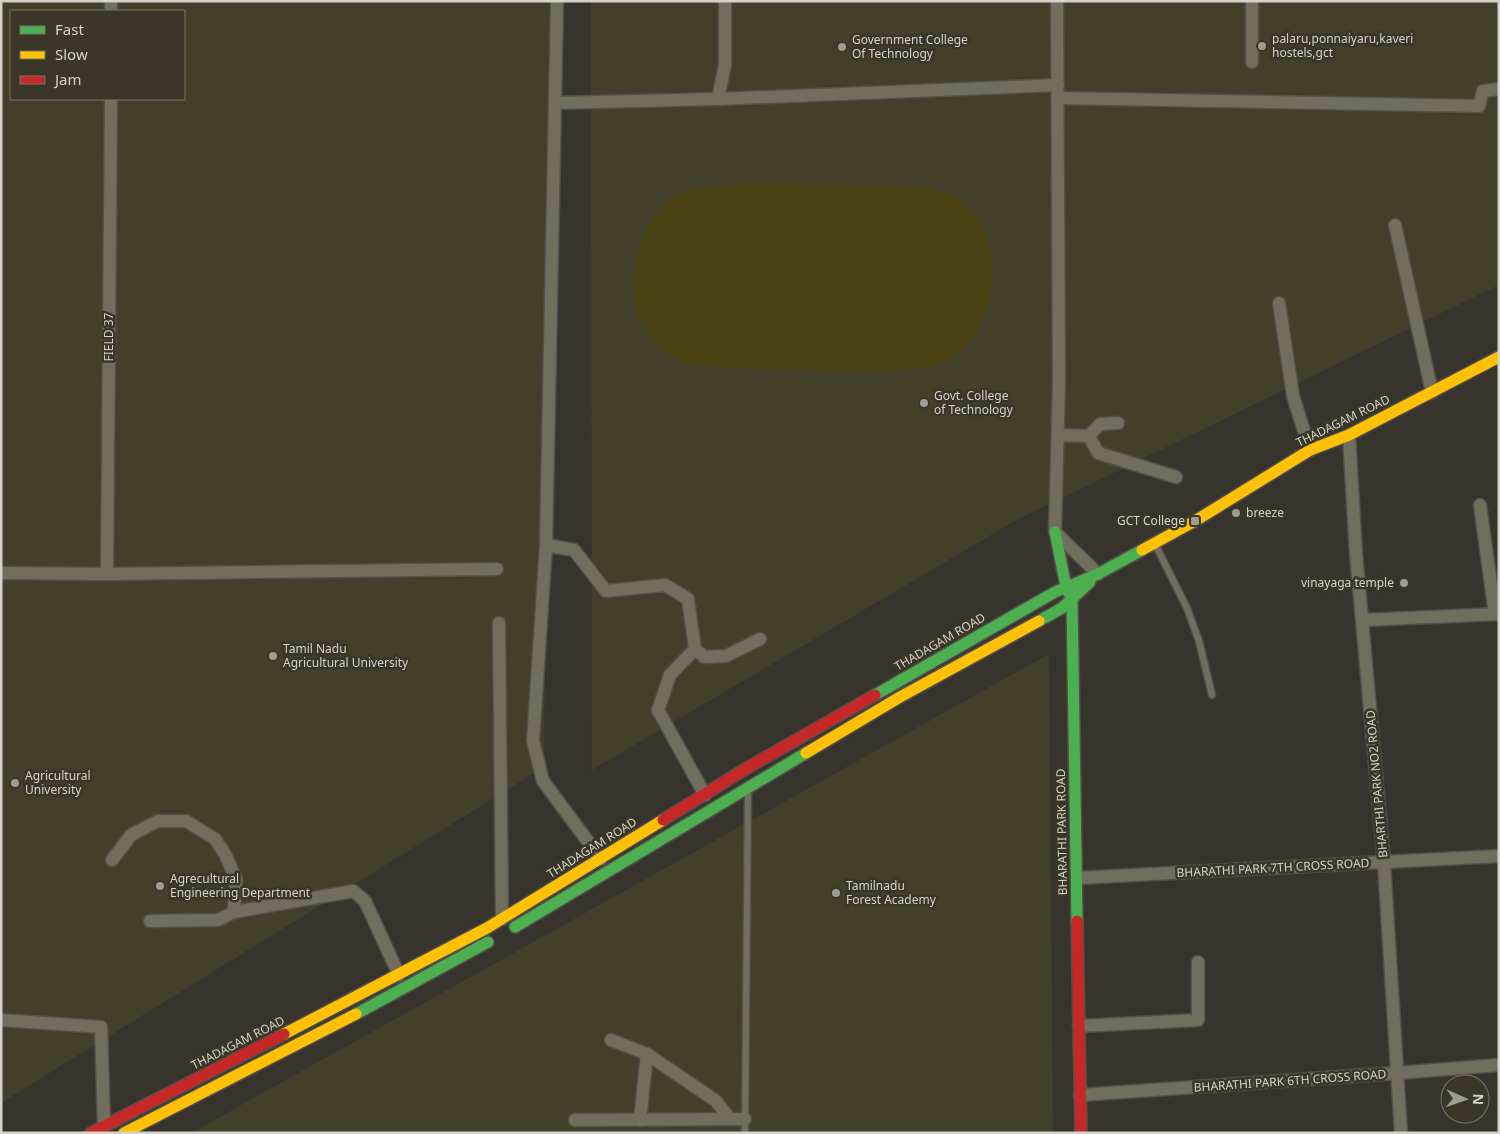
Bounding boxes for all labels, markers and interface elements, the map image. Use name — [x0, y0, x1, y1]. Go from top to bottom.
legend — [10, 10, 185, 100]
text: Fast — [55, 19, 84, 39]
place label: palaru,ponnaiyaru,kaveri hostels,gct — [1272, 30, 1413, 61]
place label: Government College Of Technology — [852, 31, 968, 62]
marker: palaru,ponnaiyaru,kaveri hostels,gct — [1256, 40, 1268, 52]
marker: Government College Of Technology — [836, 41, 848, 53]
text: Slow — [55, 44, 88, 64]
text: Jam — [53, 69, 82, 89]
street label: FIELD 37 — [100, 312, 117, 361]
place label: Govt. College of Technology — [934, 387, 1014, 418]
street label: THADAGAM ROAD — [1293, 390, 1393, 451]
marker: Govt. College of Technology — [918, 397, 930, 409]
place label: breeze — [1246, 504, 1284, 521]
marker: breeze — [1230, 507, 1242, 519]
place label: GCT College — [1117, 512, 1185, 529]
marker: GCT College — [1189, 515, 1201, 527]
place label: vinayaga temple — [1301, 574, 1394, 591]
marker: vinayaga temple — [1398, 577, 1410, 589]
street label: THADAGAM ROAD — [891, 608, 989, 675]
place label: Tamil Nadu Agricultural University — [283, 640, 409, 671]
marker: Tamil Nadu Agricultural University — [267, 650, 279, 662]
street label: BHARTHI PARK NO2 ROAD — [1362, 709, 1391, 859]
place label: Agricultural University — [25, 767, 91, 798]
street label: BHARATHI PARK ROAD — [1052, 768, 1071, 896]
marker: Agricultural University — [9, 777, 21, 789]
street label: THADAGAM ROAD — [544, 813, 640, 882]
street label: BHARATHI PARK 7TH CROSS ROAD — [1176, 854, 1370, 881]
place label: Agrecultural Engineering Department — [170, 870, 311, 901]
place label: Tamilnadu Forest Academy — [846, 877, 937, 908]
marker: Agrecultural Engineering Department — [154, 880, 166, 892]
marker: Tamilnadu Forest Academy — [830, 887, 842, 899]
street label: THADAGAM ROAD — [188, 1012, 288, 1073]
street label: BHARATHI PARK 6TH CROSS ROAD — [1193, 1065, 1387, 1096]
north arrow — [1440, 1074, 1490, 1124]
text: N — [1469, 1093, 1488, 1105]

